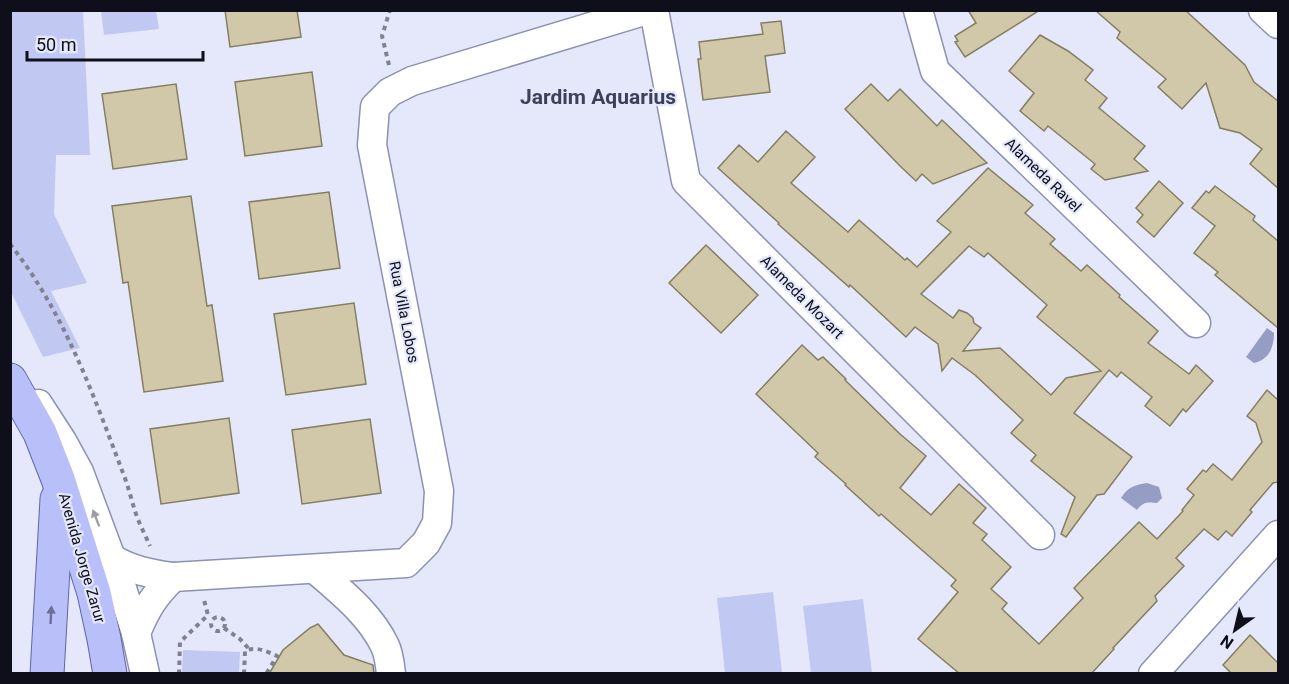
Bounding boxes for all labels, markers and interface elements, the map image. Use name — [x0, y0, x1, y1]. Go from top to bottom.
scale bar — [27, 24, 202, 62]
text: 50 m — [36, 34, 76, 55]
district label: Jardim Aquarius — [520, 85, 676, 109]
street label: Alameda Ravel — [1001, 134, 1085, 216]
street label: Alameda Mozart — [757, 252, 848, 343]
street label: Rua Villa Lobos — [385, 260, 423, 364]
street label: Avenida Jorge Zarur — [55, 491, 109, 625]
one-way arrow — [91, 509, 100, 527]
north arrow — [1205, 600, 1265, 660]
one-way arrow — [46, 606, 55, 625]
text: N — [1217, 631, 1237, 653]

